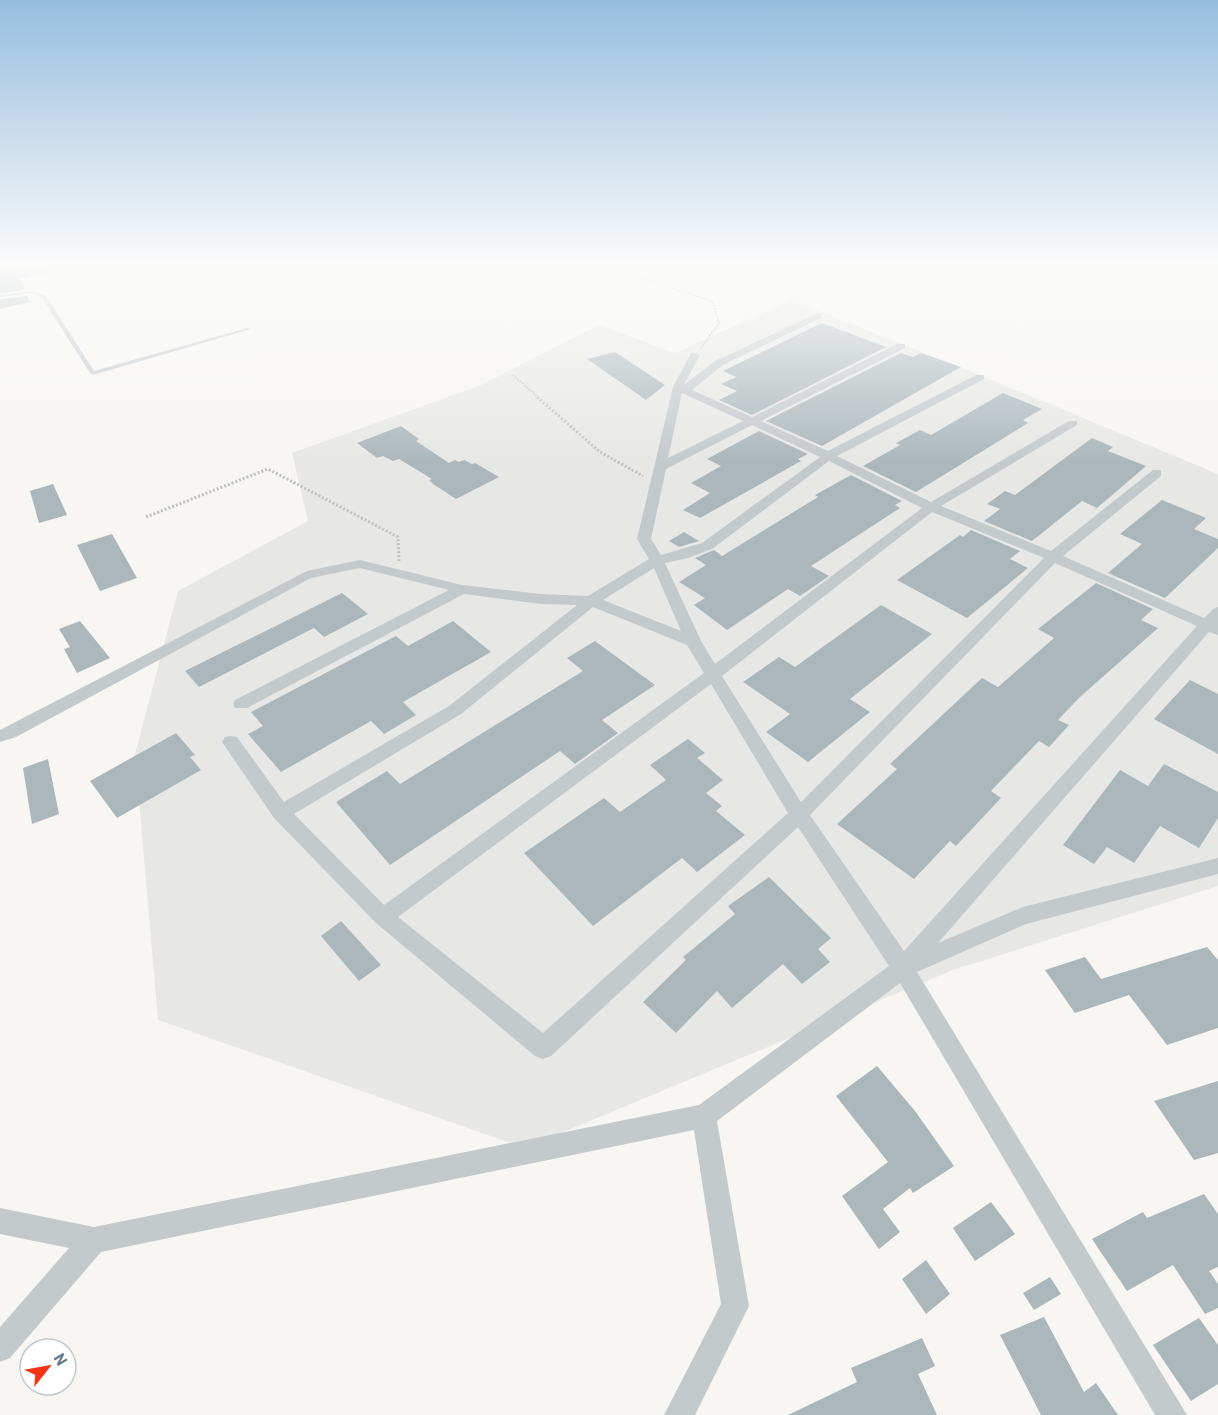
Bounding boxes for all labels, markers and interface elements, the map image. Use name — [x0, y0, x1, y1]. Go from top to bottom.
north arrow — [18, 1337, 78, 1397]
text: N — [50, 1350, 72, 1368]

